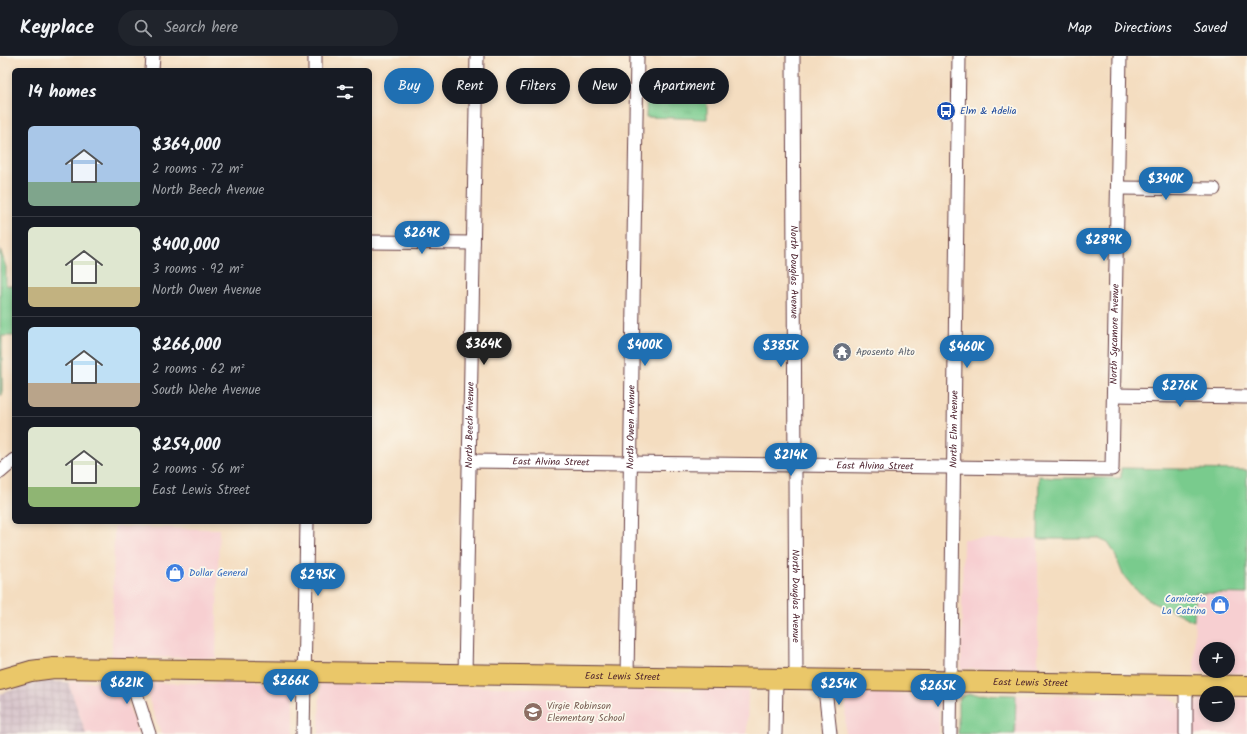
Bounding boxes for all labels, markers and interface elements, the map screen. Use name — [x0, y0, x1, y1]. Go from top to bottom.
search box — [118, 10, 398, 46]
text: Keyplace — [20, 13, 94, 43]
text: Search here — [164, 16, 238, 40]
icon: search — [132, 17, 154, 39]
text: Map — [1067, 17, 1092, 39]
text: Directions — [1114, 17, 1172, 39]
text: Saved — [1194, 17, 1227, 39]
chip: Buy — [384, 68, 434, 104]
chip: Rent — [442, 68, 498, 104]
chip: Filters — [506, 68, 570, 104]
chip: New — [578, 68, 631, 104]
chip: Apartment — [639, 68, 729, 104]
text: 14 homes — [28, 79, 96, 106]
icon: filters — [334, 81, 356, 103]
bus stop icon: Elm & Adelia — [935, 100, 957, 122]
place label: Elm & Adelia — [960, 103, 1017, 119]
text: $364,000 — [152, 132, 220, 159]
icon: home — [60, 142, 108, 190]
text: 2 rooms · 72 m² — [152, 159, 243, 180]
pin: $340K — [1138, 167, 1194, 201]
text: $340K — [1148, 169, 1184, 190]
text: North Beech Avenue — [152, 180, 264, 201]
pin: $269K — [394, 221, 450, 255]
text: $269K — [404, 223, 440, 244]
street label: North Douglas Avenue — [786, 225, 802, 319]
pin: $289K — [1076, 228, 1132, 262]
text: $289K — [1085, 230, 1123, 251]
text: $400,000 — [152, 232, 219, 259]
icon: home — [60, 243, 108, 291]
text: 3 rooms · 92 m² — [152, 259, 244, 280]
text: North Owen Avenue — [152, 280, 261, 301]
street label: North Sycamore Avenue — [1106, 283, 1124, 385]
text: $266,000 — [152, 332, 221, 359]
pin: $364K — [456, 332, 512, 366]
pin: $400K — [617, 333, 673, 367]
text: $364K — [466, 334, 502, 355]
pin: $385K — [753, 334, 809, 368]
text: $400K — [627, 335, 663, 356]
pin: $460K — [939, 335, 995, 369]
text: $385K — [763, 336, 799, 357]
text: $460K — [949, 337, 985, 358]
temple icon: Aposento Alto — [831, 341, 853, 363]
icon: home — [60, 343, 108, 391]
place label: Aposento Alto — [856, 344, 915, 360]
text: 2 rooms · 62 m² — [152, 359, 245, 380]
pin: $276K — [1152, 374, 1208, 408]
text: $276K — [1162, 376, 1198, 397]
text: South Wehe Avenue — [152, 380, 261, 401]
street label: North Beech Avenue — [461, 381, 479, 468]
street label: North Owen Avenue — [622, 384, 640, 469]
street label: North Elm Avenue — [946, 390, 963, 468]
text: $254,000 — [152, 432, 220, 459]
icon: home — [60, 443, 108, 491]
pin: $214K — [763, 443, 819, 477]
text: $214K — [774, 445, 808, 466]
street label: East Alvina Street — [512, 454, 590, 471]
street label: East Alvina Street — [836, 458, 914, 475]
text: 2 rooms · 56 m² — [152, 459, 244, 480]
text: East Lewis Street — [152, 480, 250, 501]
street label: North Douglas Avenue — [787, 549, 804, 643]
shop icon: Dollar General — [164, 562, 186, 584]
pin: $295K — [290, 563, 346, 597]
place label: Dollar General — [189, 565, 248, 581]
text: $295K — [300, 565, 336, 586]
place label: Carniceria La Catrina — [1162, 591, 1206, 619]
shop icon: Carniceria La Catrina — [1209, 594, 1231, 616]
map controls — [1199, 642, 1235, 722]
button: + — [1199, 642, 1235, 678]
street label: East Lewis Street — [585, 668, 660, 685]
pin: $266K — [263, 669, 319, 703]
pin: $621K — [99, 671, 155, 705]
text: $266K — [272, 671, 310, 692]
pin: $254K — [811, 672, 867, 706]
text: $621K — [110, 673, 144, 694]
text: $254K — [821, 674, 857, 695]
pin: $265K — [910, 674, 966, 708]
street label: East Lewis Street — [993, 674, 1068, 691]
text: $265K — [920, 676, 956, 697]
button: − — [1199, 686, 1235, 722]
place label: Virgie Robinson Elementary School — [547, 698, 625, 726]
school or university icon: Virgie Robinson Elementary School — [522, 701, 544, 723]

